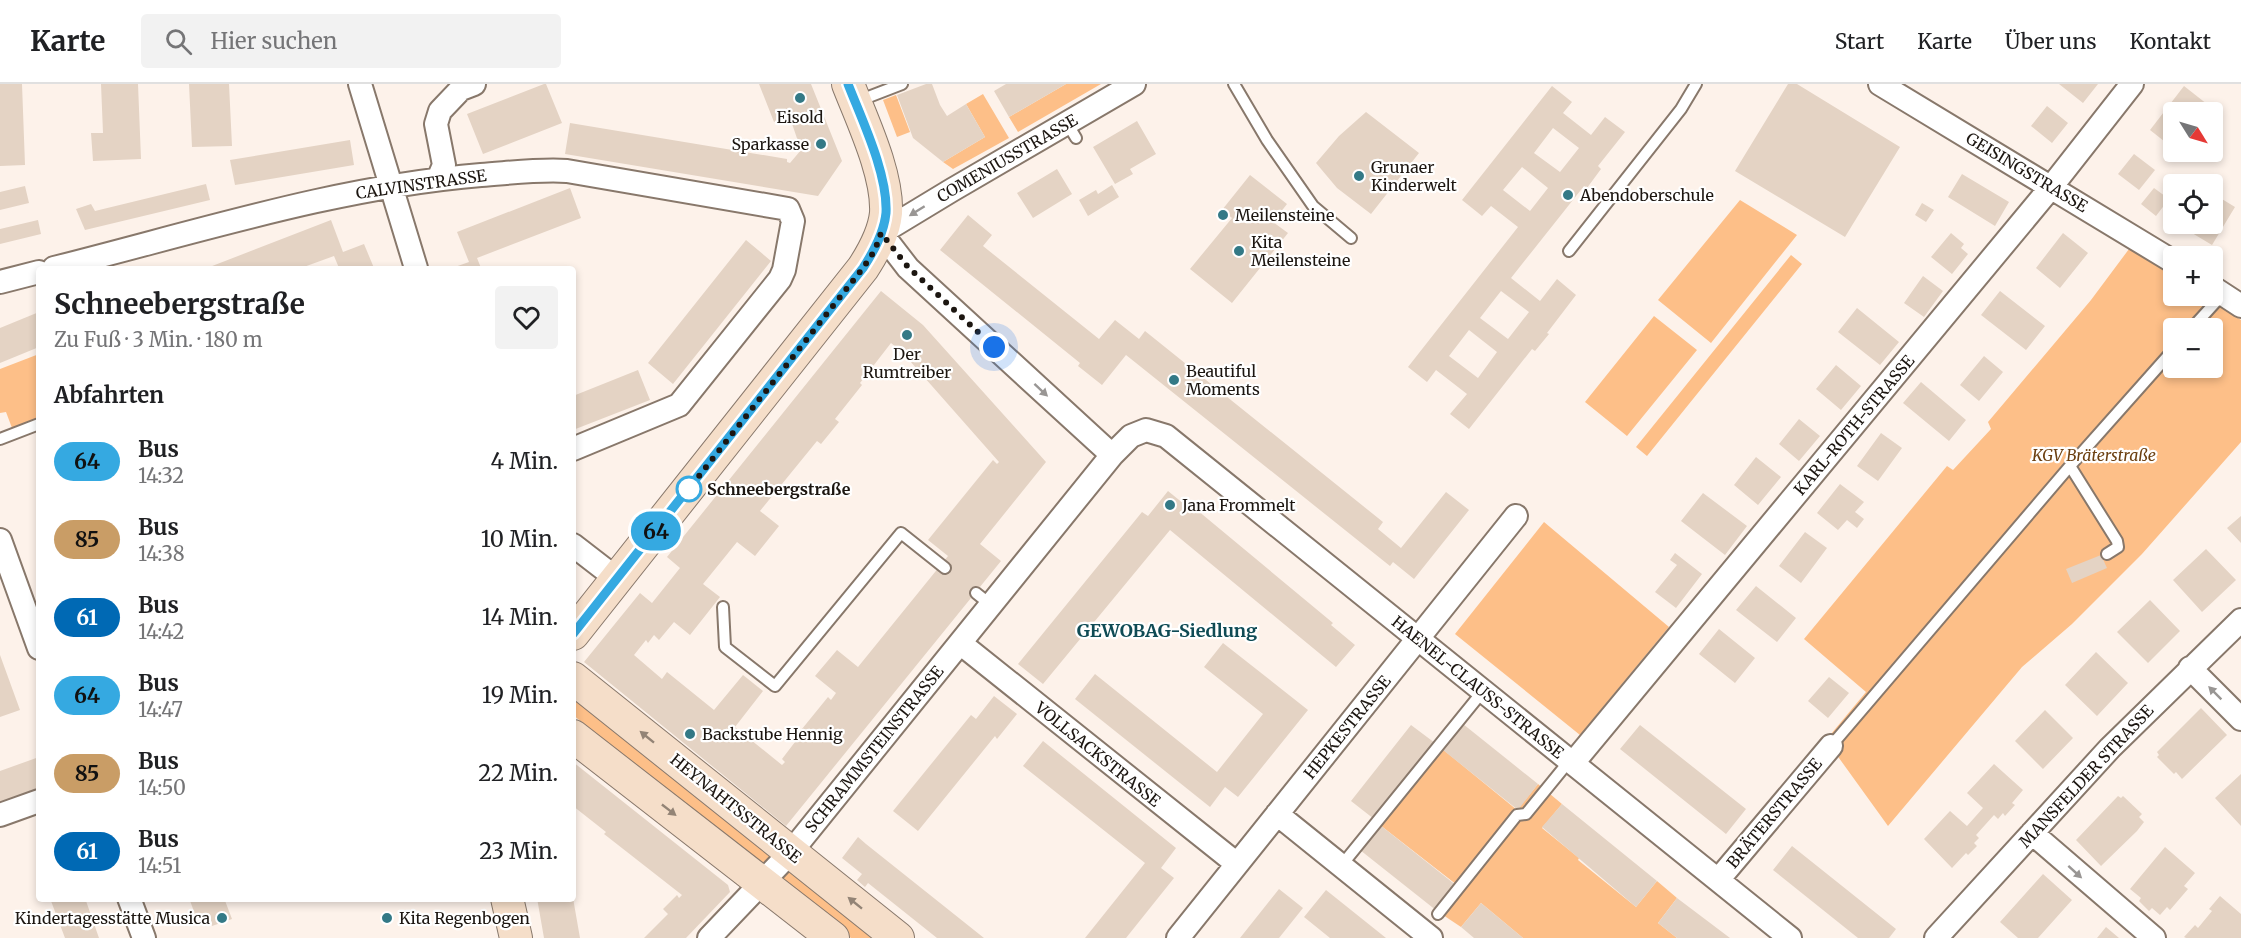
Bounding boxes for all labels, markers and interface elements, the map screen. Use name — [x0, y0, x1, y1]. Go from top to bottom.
search box — [141, 14, 561, 68]
text: Karte — [30, 23, 105, 59]
icon: search — [162, 25, 195, 58]
text: Hier suchen — [210, 27, 337, 55]
text: Start — [1835, 28, 1884, 55]
text: Karte — [1917, 28, 1972, 55]
text: Über uns — [2005, 28, 2096, 55]
text: Kontakt — [2129, 28, 2211, 55]
marker: Eisold — [793, 91, 807, 105]
north arrow — [2163, 102, 2223, 162]
map controls — [2163, 102, 2223, 378]
place label: Eisold — [777, 107, 824, 127]
street label: COMENIUSSTRASSE — [933, 109, 1082, 206]
street label: GEISINGSTRASSE — [1963, 128, 2092, 217]
place label: Sparkasse — [731, 134, 809, 154]
marker: Sparkasse — [814, 137, 828, 151]
place label: Grunaer Kinderwelt — [1371, 157, 1458, 195]
street label: CALVINSTRASSE — [354, 165, 488, 203]
marker: Grunaer Kinderwelt — [1352, 169, 1366, 183]
button: locate — [2163, 174, 2223, 234]
place label: Abendoberschule — [1579, 185, 1714, 205]
marker: Abendoberschule — [1561, 188, 1575, 202]
place label: Meilensteine — [1235, 205, 1334, 225]
one-way arrow — [908, 206, 925, 217]
marker: Meilensteine — [1216, 208, 1230, 222]
place label: Kita Meilensteine — [1251, 232, 1350, 270]
marker: Kita Meilensteine — [1232, 244, 1246, 258]
button: + — [2163, 246, 2223, 306]
text: Schneebergstraße — [54, 286, 305, 322]
button: heart — [495, 286, 558, 349]
button: − — [2163, 318, 2223, 378]
text: Zu Fuß · 3 Min. · 180 m — [54, 327, 263, 352]
marker: Der Rumtreiber — [900, 328, 914, 342]
your location — [979, 332, 1009, 362]
place label: Der Rumtreiber — [863, 344, 951, 382]
street label: KARL-ROTH-STRASSE — [1790, 350, 1919, 499]
place label: Beautiful Moments — [1186, 361, 1260, 399]
marker: Beautiful Moments — [1167, 373, 1181, 387]
text: Abfahrten — [54, 381, 164, 409]
one-way arrow — [1034, 382, 1048, 396]
text: Bus — [138, 435, 179, 463]
park label: KGV Bräterstraße — [2031, 445, 2156, 465]
text: 4 Min. — [490, 447, 558, 475]
text: 64 — [74, 448, 100, 475]
text: 14:32 — [138, 463, 184, 488]
marker: Schneebergstraße — [676, 476, 702, 502]
place label: Schneebergstraße — [707, 479, 851, 499]
place label: Jana Frommelt — [1181, 495, 1296, 515]
marker: Jana Frommelt — [1163, 498, 1177, 512]
line badge: 64 — [629, 512, 683, 550]
text: Bus — [138, 513, 179, 541]
text: 64 — [643, 518, 669, 545]
text: 10 Min. — [481, 525, 558, 553]
text: 85 — [75, 526, 99, 553]
text: 14:38 — [138, 541, 185, 566]
text: Bus — [138, 591, 179, 619]
text: 14 Min. — [482, 603, 558, 631]
text: 61 — [76, 604, 98, 631]
street label: HAENEL-CLAUSS-STRASSE — [1388, 611, 1569, 763]
text: 14:42 — [138, 619, 184, 644]
district label: GEWOBAG-Siedlung — [1077, 619, 1257, 642]
street label: SCHRAMMSTEINSTRASSE — [800, 661, 948, 837]
text: Bus — [138, 669, 179, 697]
street label: HEPKESTRASSE — [1299, 671, 1395, 783]
text: 19 Min. — [482, 681, 558, 709]
text: 64 — [74, 682, 100, 709]
one-way arrow — [2209, 687, 2223, 701]
text: 14:47 — [138, 697, 183, 722]
street label: VOLLSACKSTRASSE — [1030, 697, 1165, 811]
street label: MANSFELDER STRASSE — [2015, 700, 2158, 851]
place label: Backstube Hennig — [702, 724, 843, 744]
marker: Backstube Hennig — [683, 727, 697, 741]
one-way arrow — [639, 730, 655, 743]
text: Bus — [138, 747, 179, 775]
street label: HEYNAHTSSTRASSE — [667, 749, 806, 867]
street label: BRÄTERSTRASSE — [1722, 753, 1826, 872]
text: 22 Min. — [478, 759, 558, 787]
text: 85 — [75, 760, 99, 787]
text: 14:50 — [138, 775, 186, 800]
one-way arrow — [662, 803, 677, 815]
text: Bus — [138, 825, 179, 853]
text: 23 Min. — [479, 837, 558, 865]
text: 61 — [76, 838, 98, 865]
text: 14:51 — [138, 853, 181, 878]
one-way arrow — [2068, 865, 2083, 879]
one-way arrow — [847, 898, 862, 910]
place label: Kindertagesstätte Musica — [15, 908, 210, 928]
place label: Kita Regenbogen — [399, 908, 530, 928]
marker: Kindertagesstätte Musica — [215, 911, 229, 925]
marker: Kita Regenbogen — [380, 911, 394, 925]

